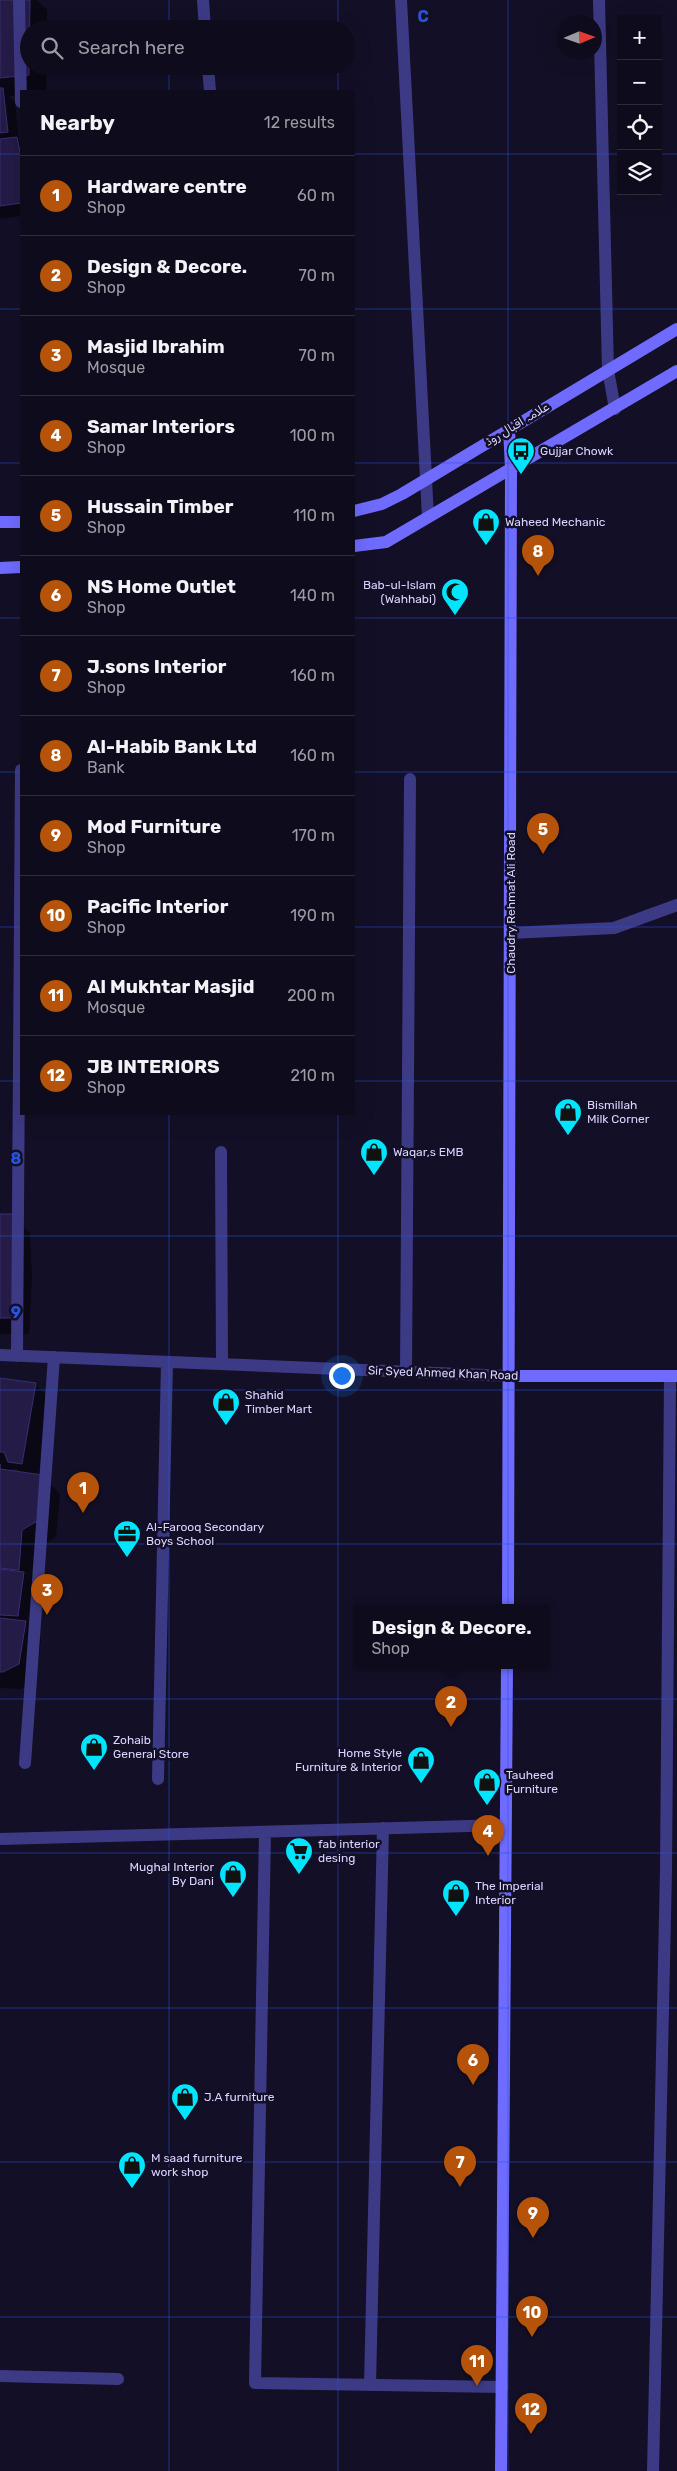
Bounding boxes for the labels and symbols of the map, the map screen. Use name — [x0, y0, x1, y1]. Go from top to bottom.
text: C — [417, 7, 429, 26]
north arrow — [557, 15, 602, 60]
street label: علامہ اقبال روڈ — [482, 399, 552, 449]
bus stop icon: Gujjar Chowk — [506, 436, 536, 475]
place label: Gujjar Chowk — [540, 444, 614, 458]
shop icon: Waheed Mechanic — [471, 507, 501, 546]
place label: Waheed Mechanic — [505, 515, 606, 529]
pin: 8 — [522, 535, 554, 576]
mosque icon: Bab-ul-Islam (Wahhabi) — [440, 577, 470, 616]
place label: Bab-ul-Islam (Wahhabi) — [363, 578, 436, 606]
pin: 5 — [527, 813, 559, 854]
street label: Chaudry Rehmat Ali Road — [504, 832, 518, 974]
shop icon: Bismillah Milk Corner — [553, 1097, 583, 1136]
place label: Bismillah Milk Corner — [587, 1098, 650, 1126]
shop icon: Waqar,s EMB — [359, 1137, 389, 1176]
place label: Waqar,s EMB — [393, 1145, 464, 1159]
text: 8 — [11, 1149, 22, 1168]
text: 9 — [11, 1303, 21, 1322]
your location — [329, 1363, 355, 1389]
street label: Sir Syed Ahmed Khan Road — [368, 1363, 518, 1383]
shop icon: Shahid Timber Mart — [211, 1387, 241, 1426]
place label: Shahid Timber Mart — [245, 1388, 312, 1416]
pin: 1 — [67, 1472, 99, 1513]
office icon: Al-Farooq Secondary Boys School — [112, 1519, 142, 1558]
place label: Al-Farooq Secondary Boys School — [146, 1520, 265, 1548]
pin: 3 — [31, 1574, 63, 1615]
pin: 2 — [435, 1686, 467, 1727]
shop icon: Zohaib General Store — [79, 1732, 109, 1771]
place label: Zohaib General Store — [113, 1733, 189, 1761]
shop icon: Home Style Furniture & Interior — [406, 1745, 436, 1784]
place label: Home Style Furniture & Interior — [295, 1746, 402, 1774]
shop icon: Tauheed Furniture — [472, 1767, 502, 1806]
place label: Tauheed Furniture — [506, 1768, 558, 1796]
pin: 4 — [472, 1815, 504, 1856]
supermarket icon: fab interior desing — [284, 1836, 314, 1875]
place label: fab interior desing — [318, 1837, 380, 1865]
shop icon: Mughal Interior By Dani — [218, 1859, 248, 1898]
place label: Mughal Interior By Dani — [130, 1860, 214, 1888]
shop icon: The Imperial Interior — [441, 1878, 471, 1917]
place label: The Imperial Interior — [475, 1879, 544, 1907]
pin: 6 — [457, 2044, 489, 2085]
shop icon: J.A furniture — [170, 2082, 200, 2121]
place label: J.A furniture — [204, 2090, 275, 2104]
pin: 7 — [444, 2146, 476, 2187]
shop icon: M saad furniture work shop — [117, 2150, 147, 2189]
place label: M saad furniture work shop — [151, 2151, 243, 2179]
pin: 9 — [517, 2197, 549, 2238]
pin: 10 — [516, 2296, 548, 2337]
pin: 11 — [461, 2345, 493, 2386]
pin: 12 — [515, 2393, 547, 2434]

